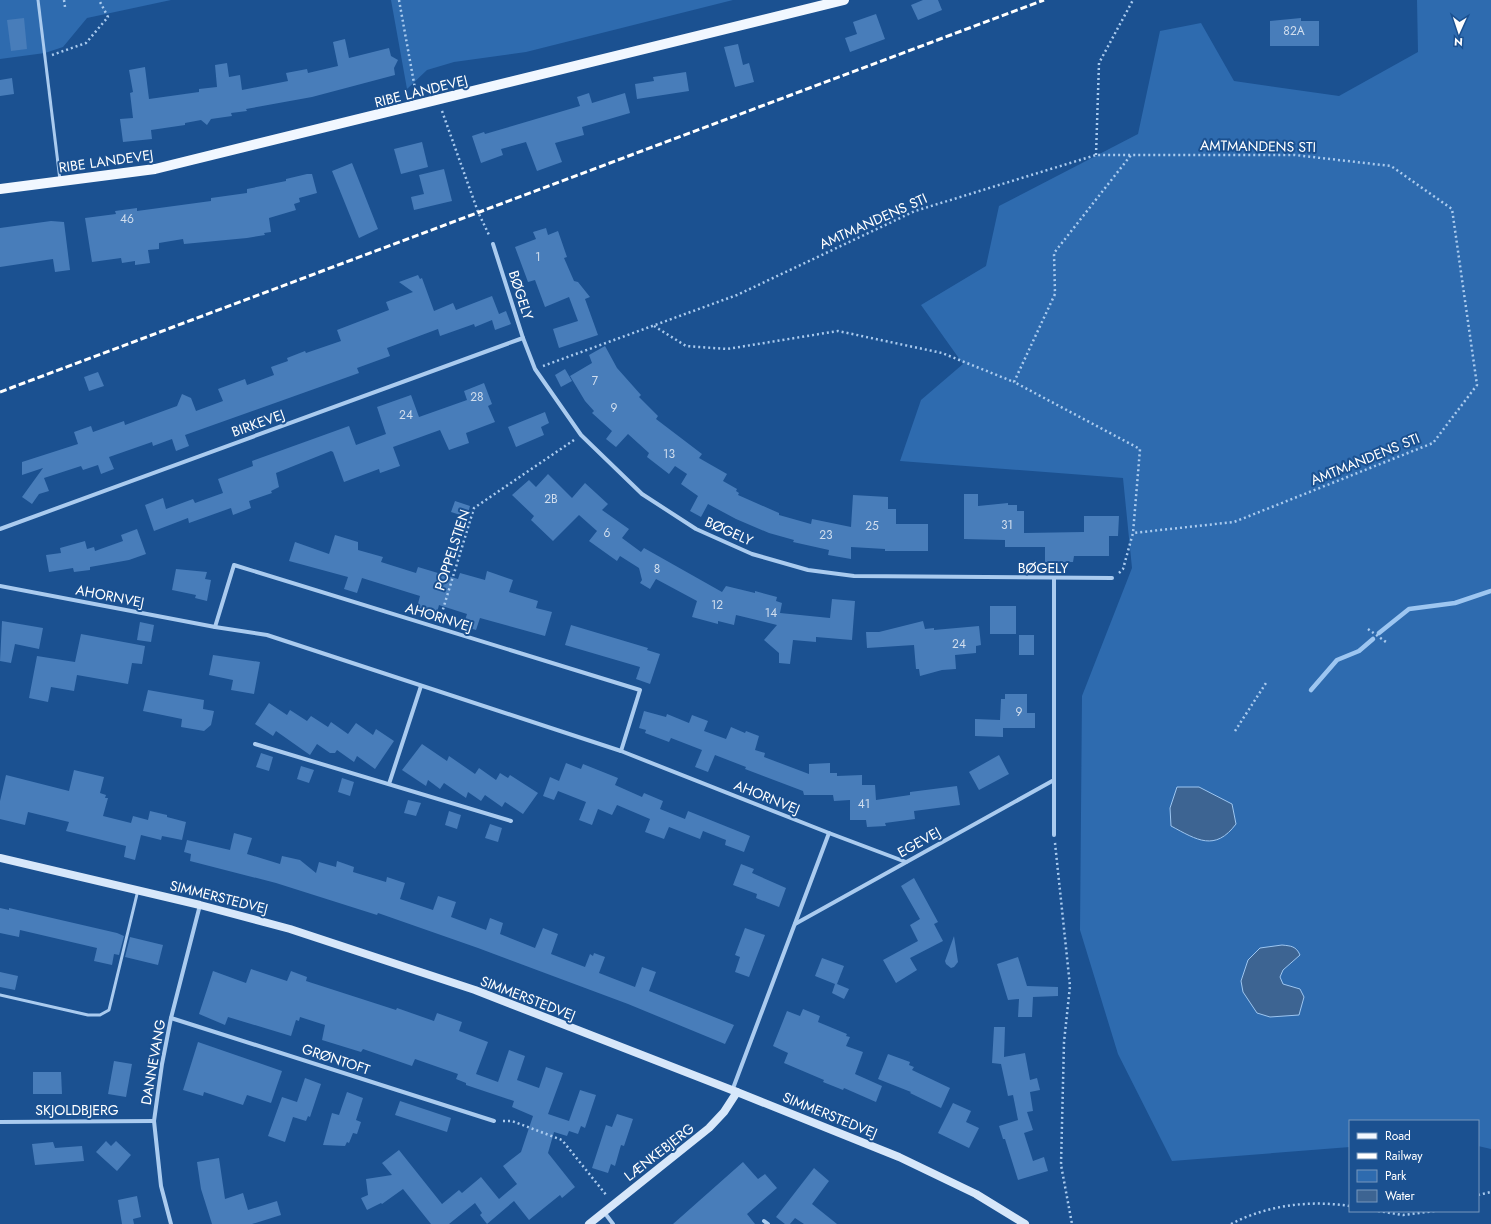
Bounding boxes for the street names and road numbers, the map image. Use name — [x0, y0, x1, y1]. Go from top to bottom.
street label: RIBE LANDEVEJ — [372, 70, 470, 112]
street label: AMTMANDENS STI — [1200, 135, 1316, 157]
street label: RIBE LANDEVEJ — [57, 144, 155, 178]
street label: AMTMANDENS STI — [816, 188, 930, 254]
street label: BØGELY — [504, 268, 538, 322]
street label: BIRKEVEJ — [229, 404, 287, 442]
street label: AMTMANDENS STI — [1307, 428, 1423, 490]
street label: POPPELSTIEN — [429, 507, 475, 593]
street label: BØGELY — [702, 512, 756, 550]
street label: BØGELY — [1018, 558, 1068, 578]
street label: AHORNVEJ — [74, 580, 146, 612]
street label: AHORNVEJ — [403, 597, 475, 637]
street label: AHORNVEJ — [731, 775, 803, 819]
street label: EGEVEJ — [894, 822, 944, 862]
street label: SIMMERSTEDVEJ — [168, 875, 270, 919]
street label: SIMMERSTEDVEJ — [477, 971, 579, 1025]
street label: DANNEVANG — [136, 1018, 170, 1106]
street label: GRØNTOFT — [299, 1039, 373, 1080]
street label: SIMMERSTEDVEJ — [780, 1087, 880, 1143]
street label: SKJOLDBJERG — [35, 1100, 119, 1120]
street label: LÆNKEBJERG — [620, 1118, 698, 1186]

